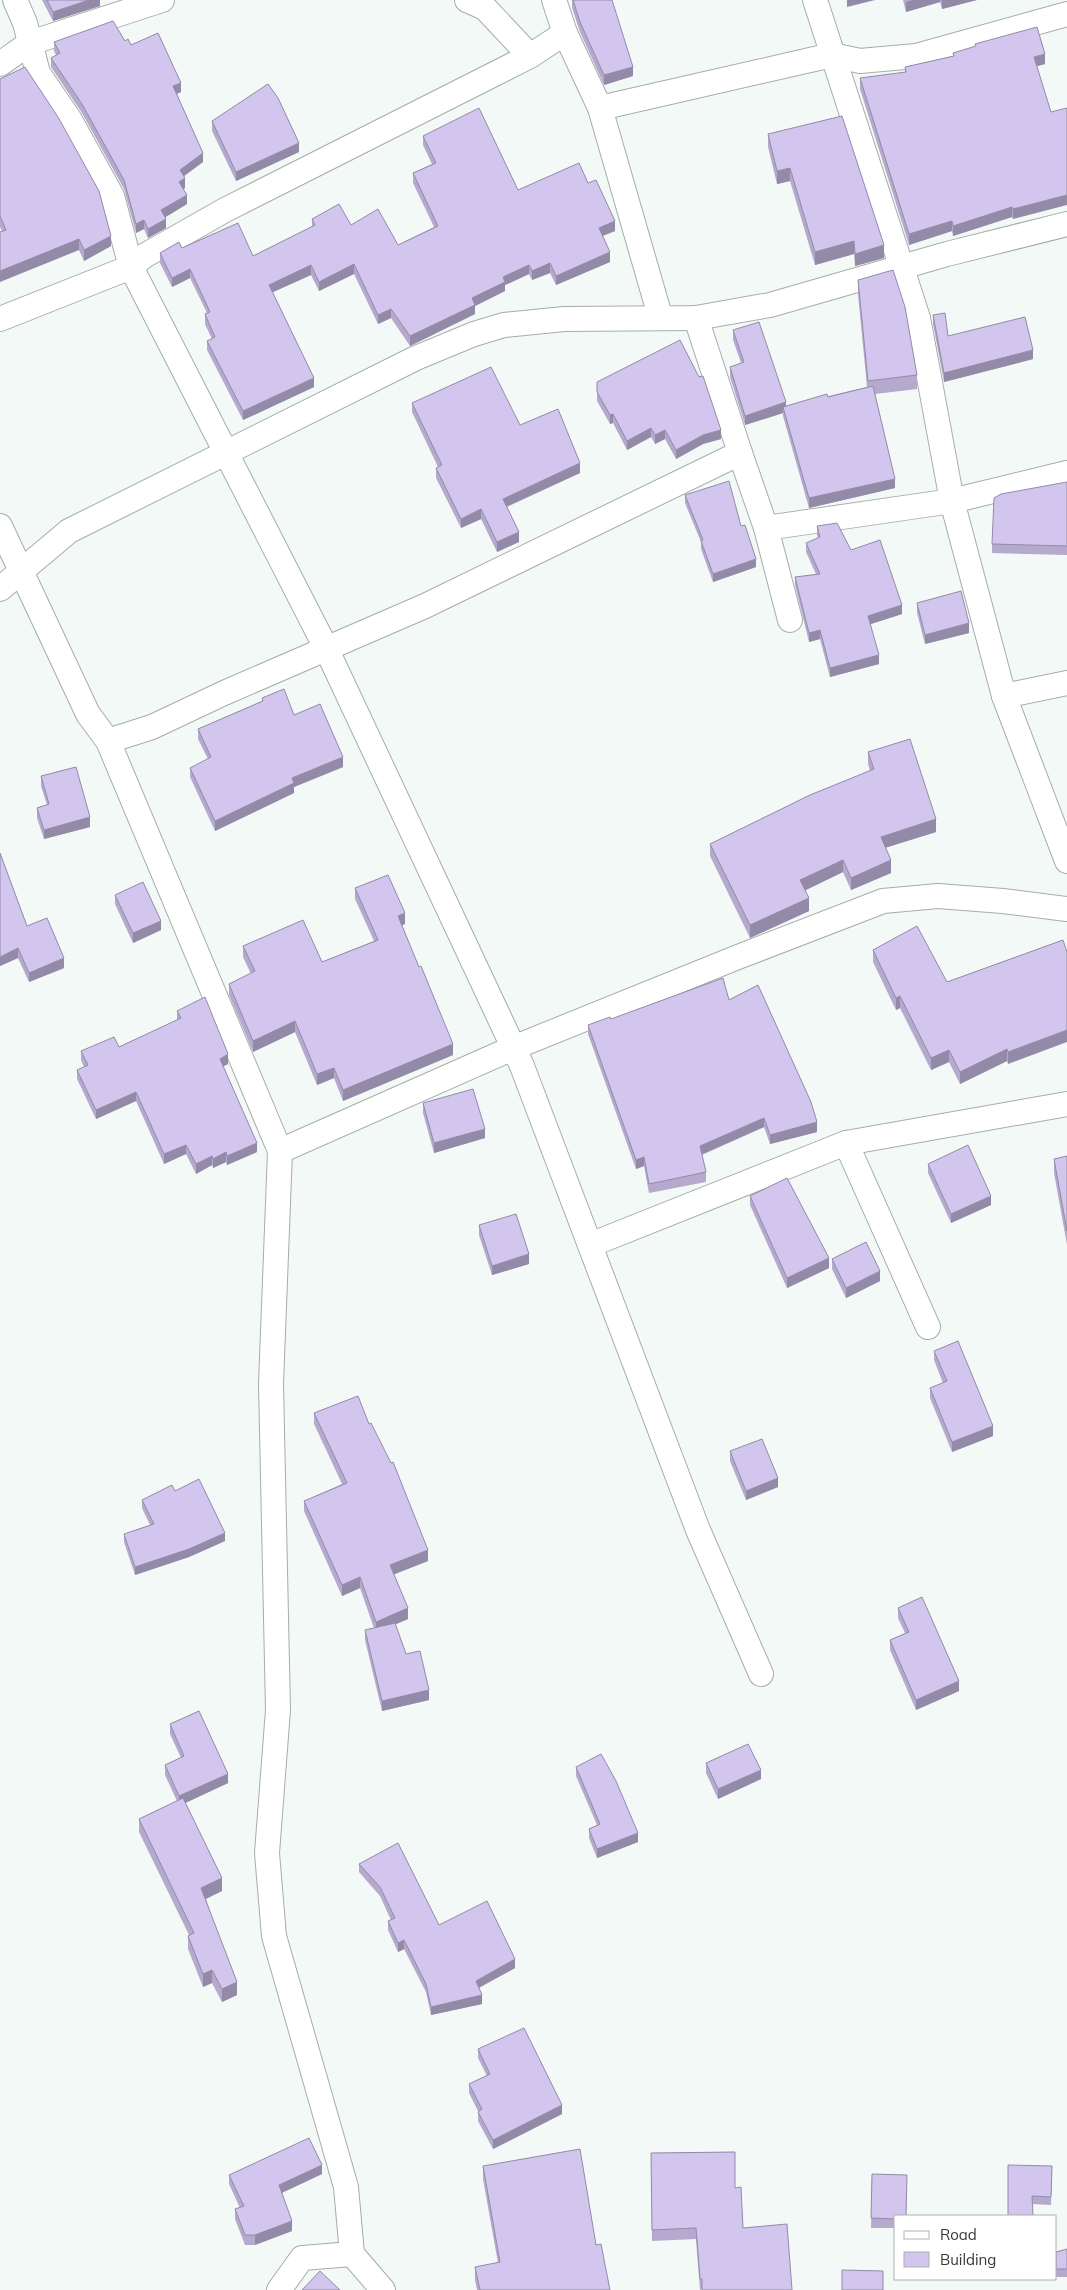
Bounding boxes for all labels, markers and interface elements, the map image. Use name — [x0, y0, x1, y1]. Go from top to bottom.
legend — [894, 2215, 1057, 2280]
text: Road — [940, 2225, 977, 2244]
text: Building — [940, 2250, 996, 2269]

